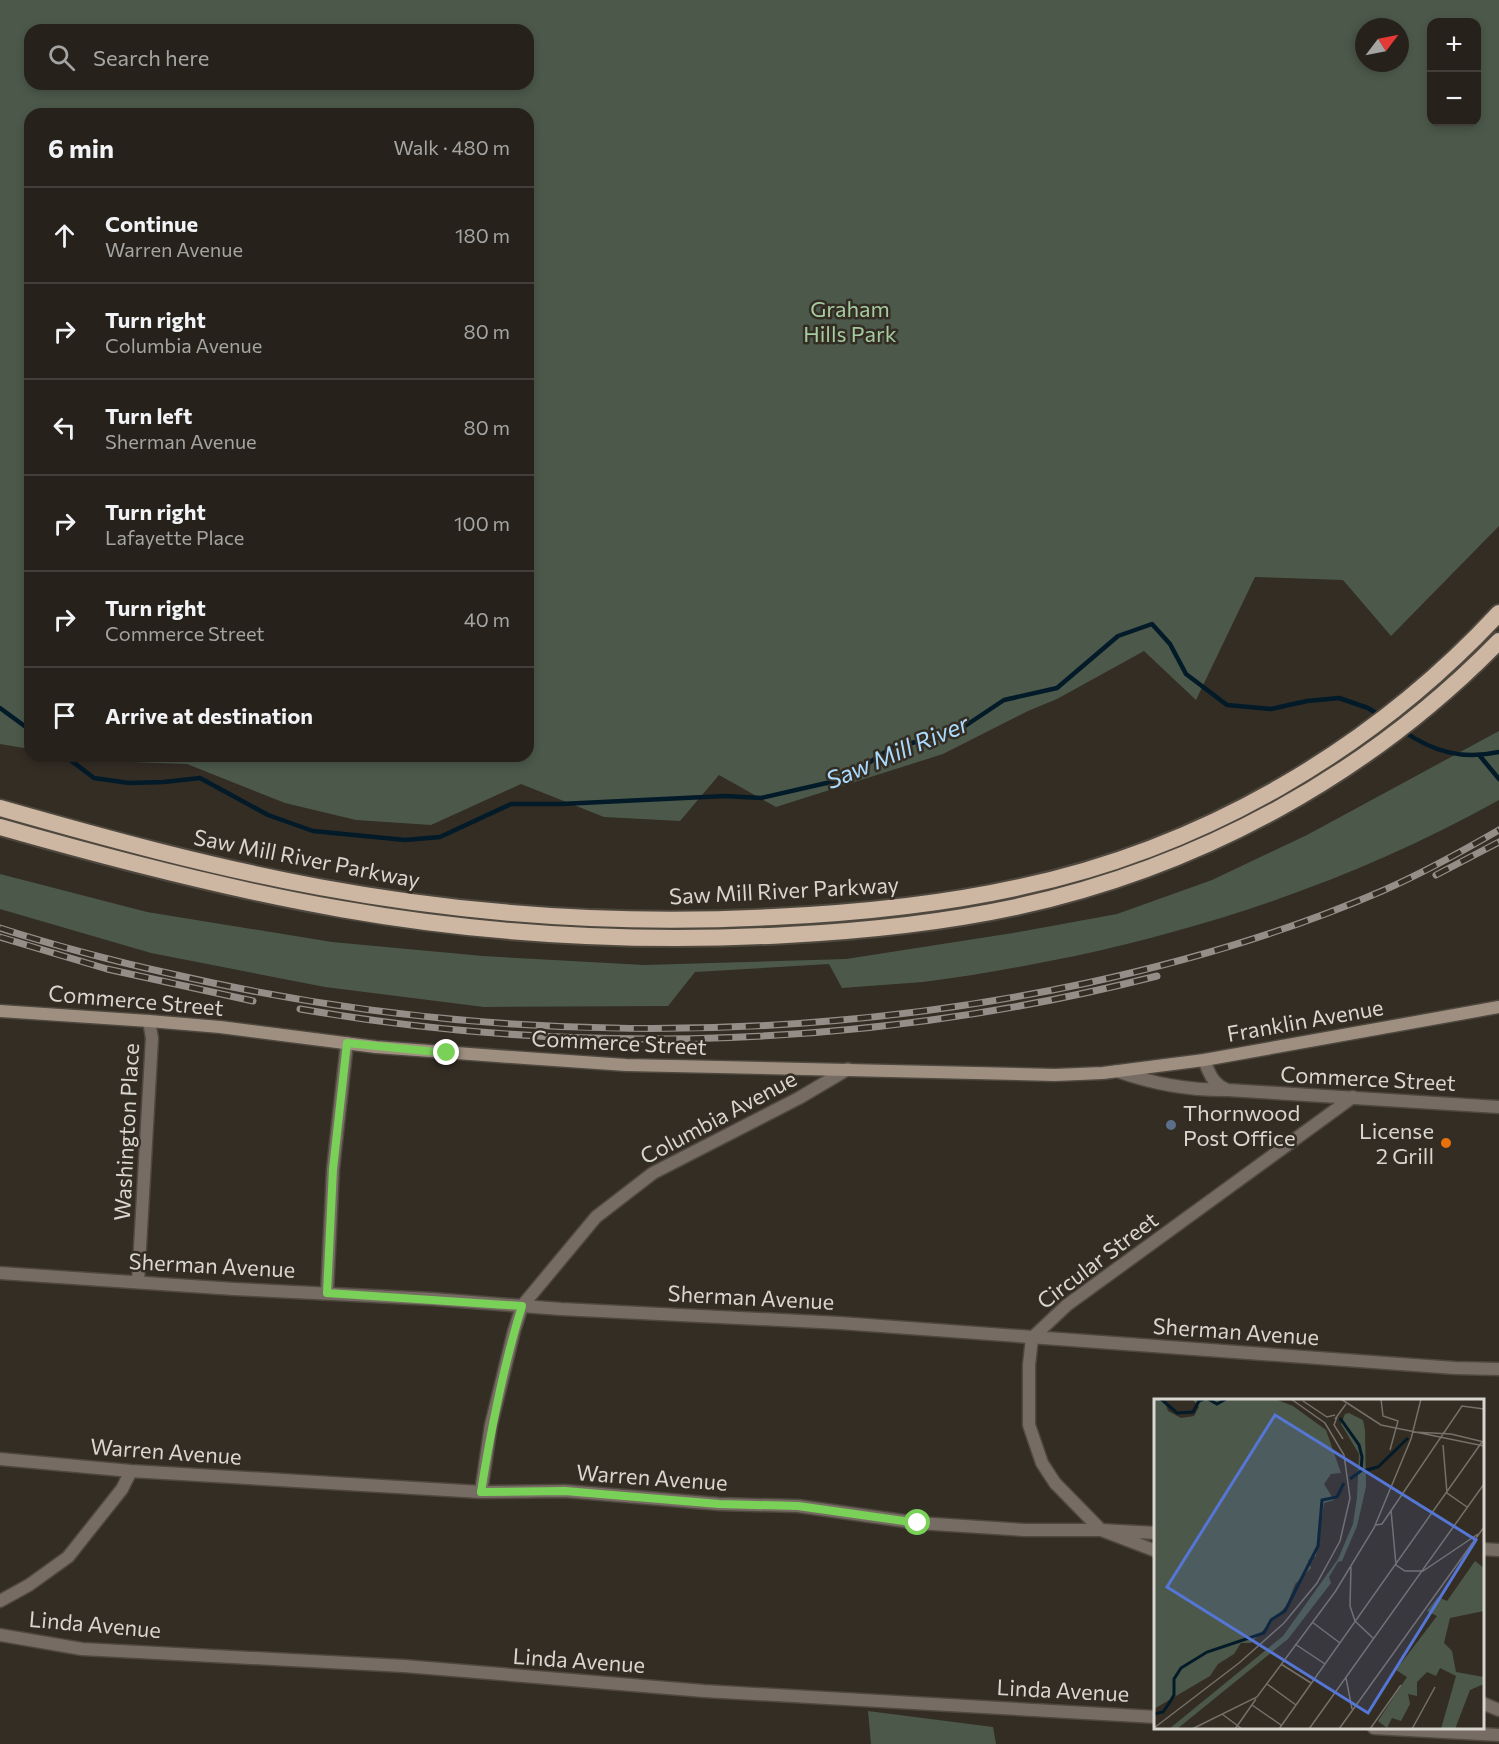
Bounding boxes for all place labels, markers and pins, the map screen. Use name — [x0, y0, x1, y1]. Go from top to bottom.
place label: Thornwood Post Office — [1183, 1099, 1300, 1151]
place label: License 2 Grill — [1359, 1117, 1434, 1169]
marker: Thornwood Post Office — [1164, 1118, 1178, 1132]
marker: License 2 Grill — [1439, 1136, 1453, 1150]

